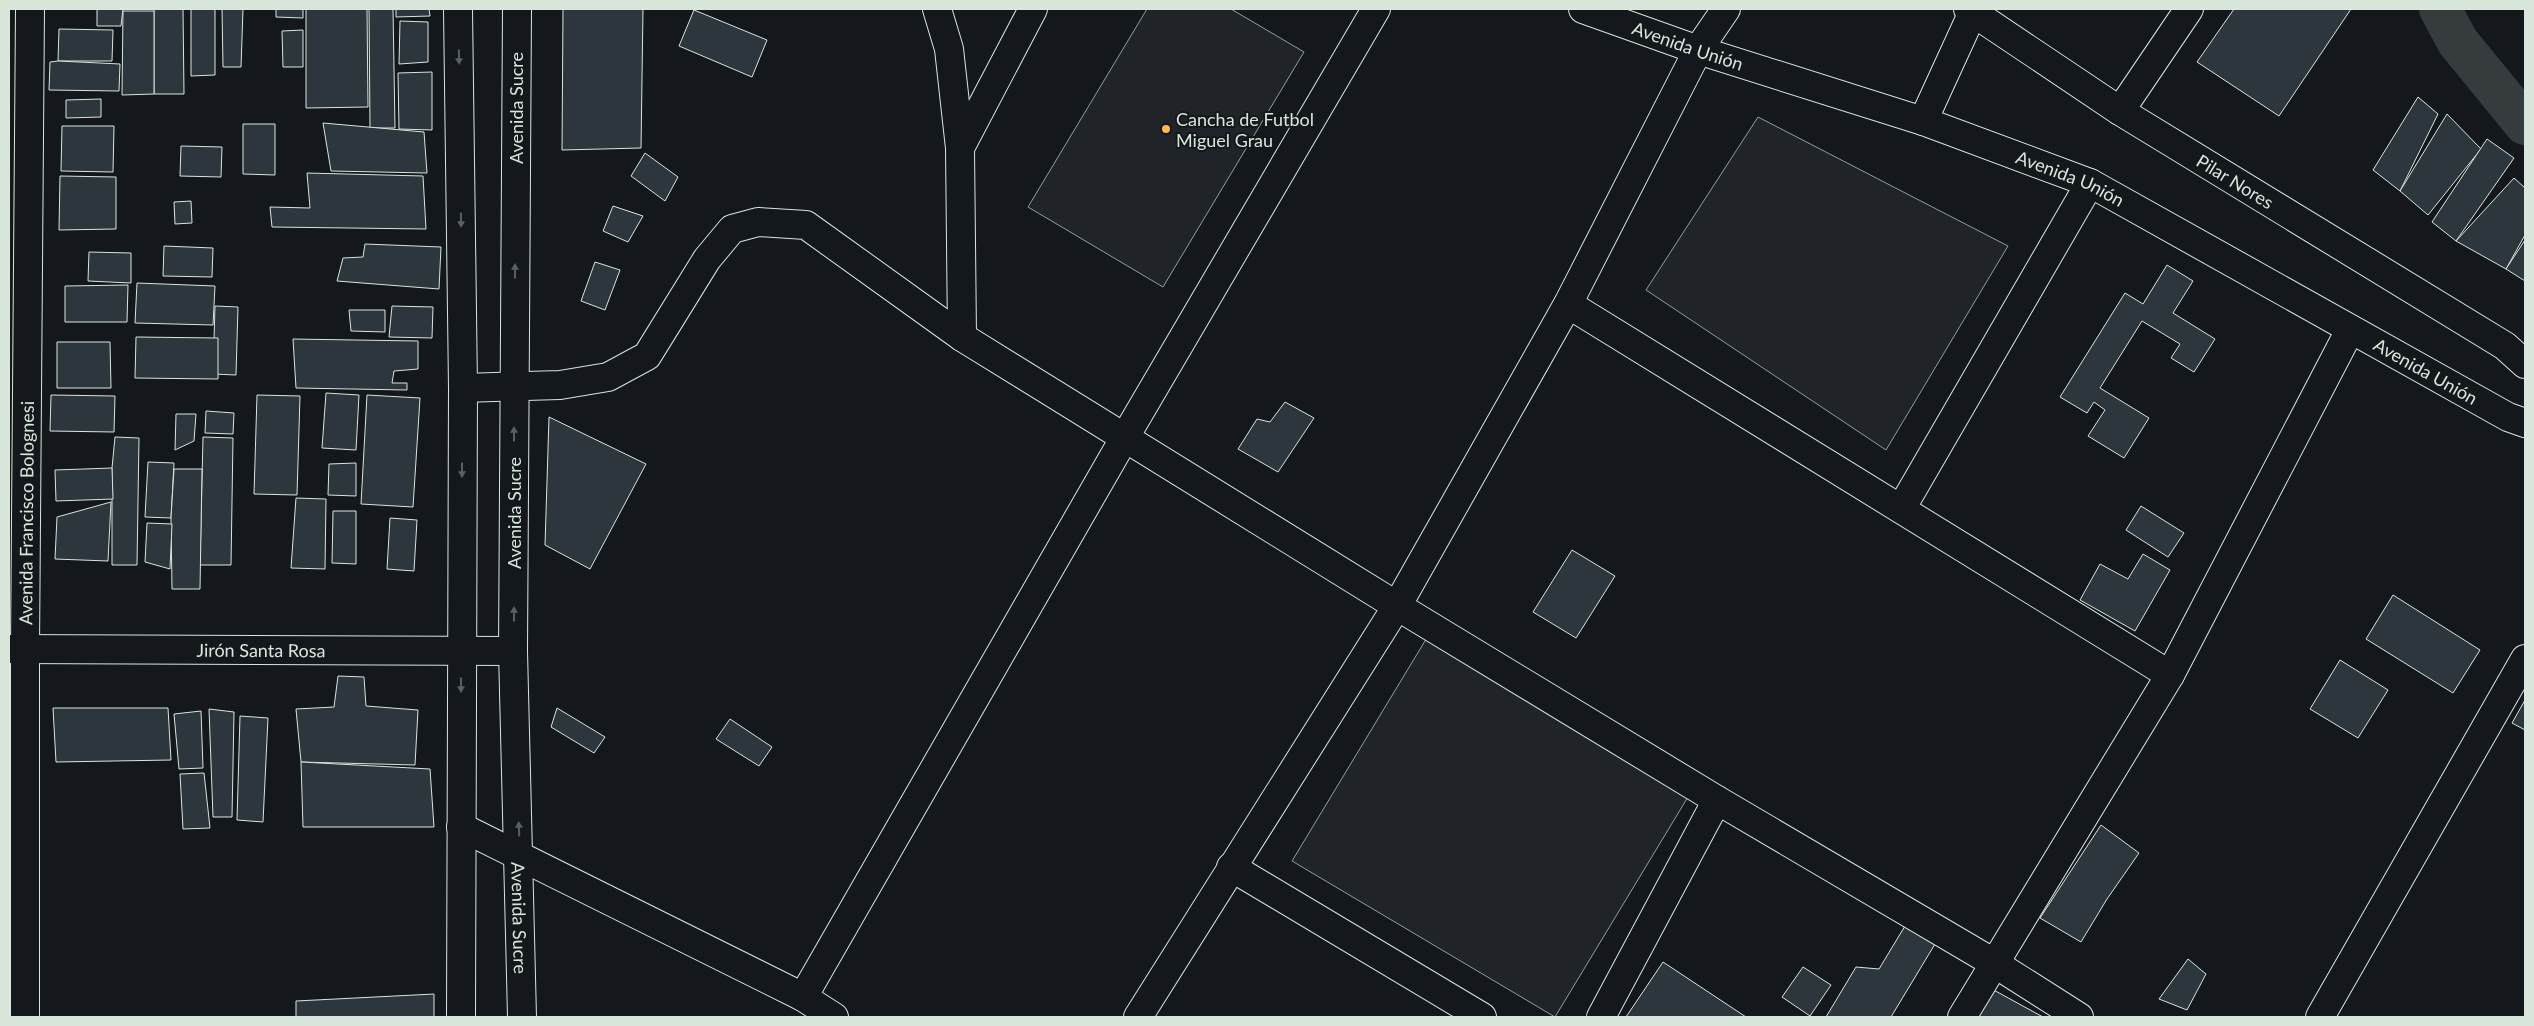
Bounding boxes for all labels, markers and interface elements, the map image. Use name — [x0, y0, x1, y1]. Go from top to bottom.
street label: Avenida Unión — [1629, 16, 1746, 75]
one-way arrow — [455, 50, 463, 66]
street label: Avenida Sucre — [505, 52, 527, 164]
place label: Cancha de Futbol Miguel Grau — [1176, 108, 1314, 151]
marker: Cancha de Futbol Miguel Grau — [1160, 123, 1172, 135]
street label: Avenida Unión — [2013, 146, 2128, 211]
street label: Pilar Nores — [2193, 149, 2278, 213]
one-way arrow — [457, 212, 465, 228]
one-way arrow — [511, 263, 519, 279]
street label: Avenida Unión — [2370, 333, 2482, 409]
street label: Avenida Francisco Bolognesi — [14, 401, 38, 625]
one-way arrow — [510, 425, 518, 441]
street label: Avenida Sucre — [503, 457, 525, 569]
one-way arrow — [458, 462, 466, 478]
one-way arrow — [510, 605, 518, 621]
street label: Jirón Santa Rosa — [196, 639, 326, 661]
one-way arrow — [457, 677, 465, 693]
one-way arrow — [515, 820, 523, 836]
street label: Avenida Sucre — [507, 862, 532, 974]

